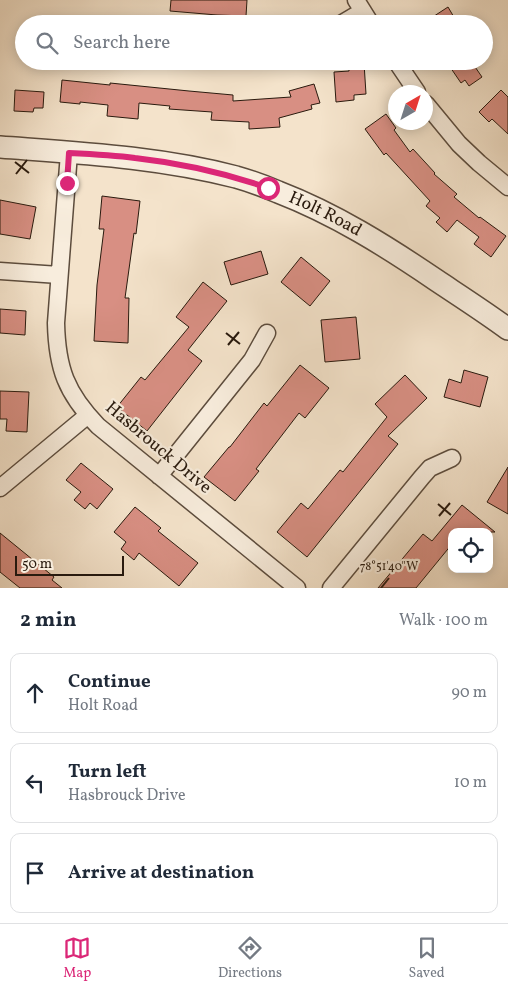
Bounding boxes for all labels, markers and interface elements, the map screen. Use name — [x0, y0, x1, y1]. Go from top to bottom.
search box — [15, 15, 493, 70]
icon: search — [33, 29, 61, 57]
text: Search here — [73, 30, 170, 56]
north arrow — [388, 85, 433, 130]
route end — [56, 172, 79, 195]
route start — [257, 177, 280, 200]
street label: Holt Road — [285, 185, 367, 243]
street label: Hasbrouck Drive — [99, 396, 217, 500]
map controls — [448, 528, 493, 573]
button: locate — [448, 528, 493, 573]
scale bar — [15, 553, 124, 576]
text: 50 m — [22, 555, 52, 574]
text: 78°51'40"W — [360, 559, 418, 575]
text: 2 min — [20, 606, 77, 635]
text: Walk · 100 m — [399, 610, 488, 632]
text: Continue — [68, 669, 151, 695]
icon: ahead — [21, 679, 49, 707]
text: 90 m — [451, 682, 487, 704]
text: Holt Road — [68, 695, 138, 717]
text: Turn left — [68, 759, 147, 785]
icon: left — [21, 769, 49, 797]
text: 10 m — [454, 772, 487, 794]
text: Hasbrouck Drive — [68, 785, 186, 807]
icon: arrive — [21, 859, 49, 887]
text: Arrive at destination — [68, 860, 254, 886]
tab: Map — [63, 934, 91, 983]
tab: Directions — [218, 934, 282, 983]
tab: Saved — [409, 934, 445, 983]

